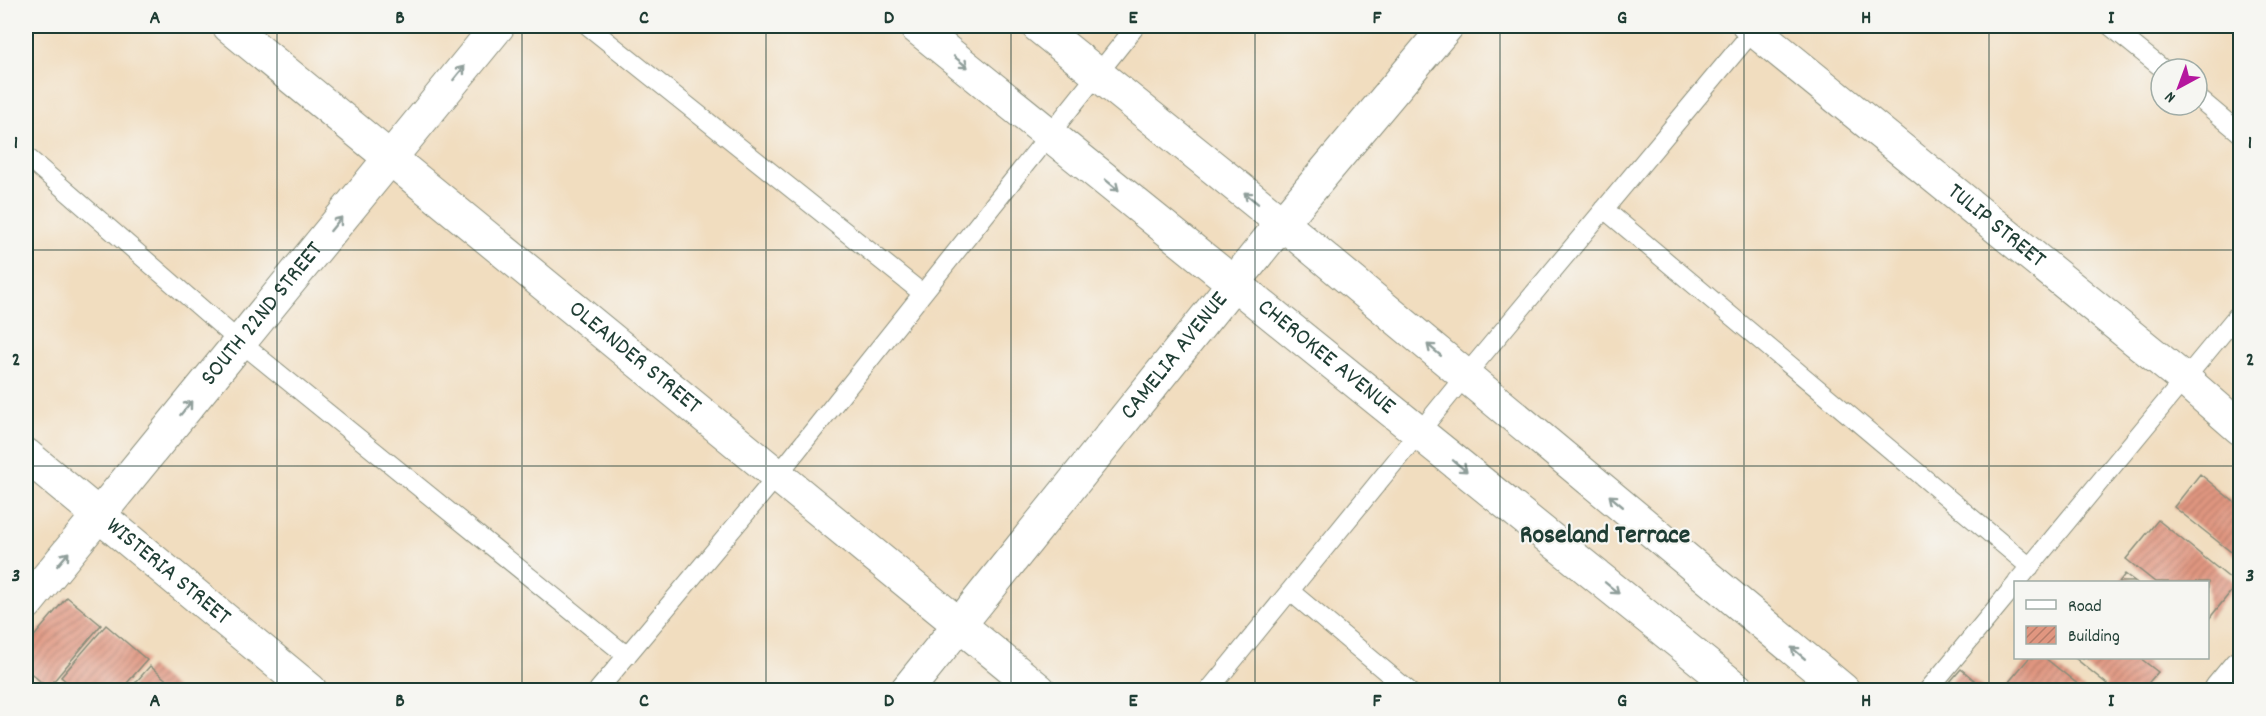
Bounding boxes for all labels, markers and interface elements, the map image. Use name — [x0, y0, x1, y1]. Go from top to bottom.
text: A — [150, 5, 161, 33]
text: B — [395, 5, 405, 33]
text: C — [639, 5, 649, 33]
text: D — [884, 5, 895, 33]
text: E — [1128, 5, 1138, 33]
text: F — [1373, 5, 1383, 33]
text: G — [1617, 5, 1627, 33]
text: H — [1861, 5, 1871, 33]
text: I — [2108, 5, 2115, 33]
one-way arrow — [952, 56, 968, 69]
north arrow — [2149, 57, 2209, 117]
one-way arrow — [453, 65, 466, 81]
text: N — [2160, 85, 2181, 108]
text: 1 — [14, 130, 18, 158]
text: 1 — [2248, 130, 2252, 158]
street label: TULIP STREET — [1939, 176, 2053, 277]
one-way arrow — [1104, 178, 1119, 192]
one-way arrow — [1243, 192, 1259, 205]
one-way arrow — [329, 217, 343, 232]
street label: SOUTH 22ND STREET — [193, 235, 332, 394]
street label: CAMELIA AVENUE — [1113, 285, 1237, 428]
street label: CHEROKEE AVENUE — [1250, 291, 1402, 424]
street label: OLEANDER STREET — [560, 293, 708, 423]
one-way arrow — [1426, 344, 1442, 357]
text: 2 — [12, 347, 20, 375]
text: 2 — [2246, 347, 2254, 375]
one-way arrow — [180, 400, 193, 416]
one-way arrow — [1452, 459, 1468, 472]
one-way arrow — [1608, 495, 1624, 508]
street label: WISTERIA STREET — [98, 510, 238, 635]
district label: Roseland Terrace — [1520, 518, 1690, 555]
one-way arrow — [56, 551, 69, 567]
text: 3 — [12, 563, 20, 591]
text: 3 — [2246, 563, 2254, 591]
legend — [2014, 581, 2209, 659]
one-way arrow — [1603, 582, 1619, 595]
text: Road — [2068, 595, 2102, 620]
text: Building — [2068, 625, 2120, 650]
one-way arrow — [1791, 646, 1806, 660]
text: A — [150, 688, 161, 716]
text: B — [395, 688, 405, 716]
text: C — [639, 688, 649, 716]
text: D — [884, 688, 895, 716]
text: E — [1128, 688, 1138, 716]
text: F — [1373, 688, 1383, 716]
text: G — [1617, 688, 1627, 716]
text: H — [1861, 688, 1871, 716]
text: I — [2108, 688, 2115, 716]

